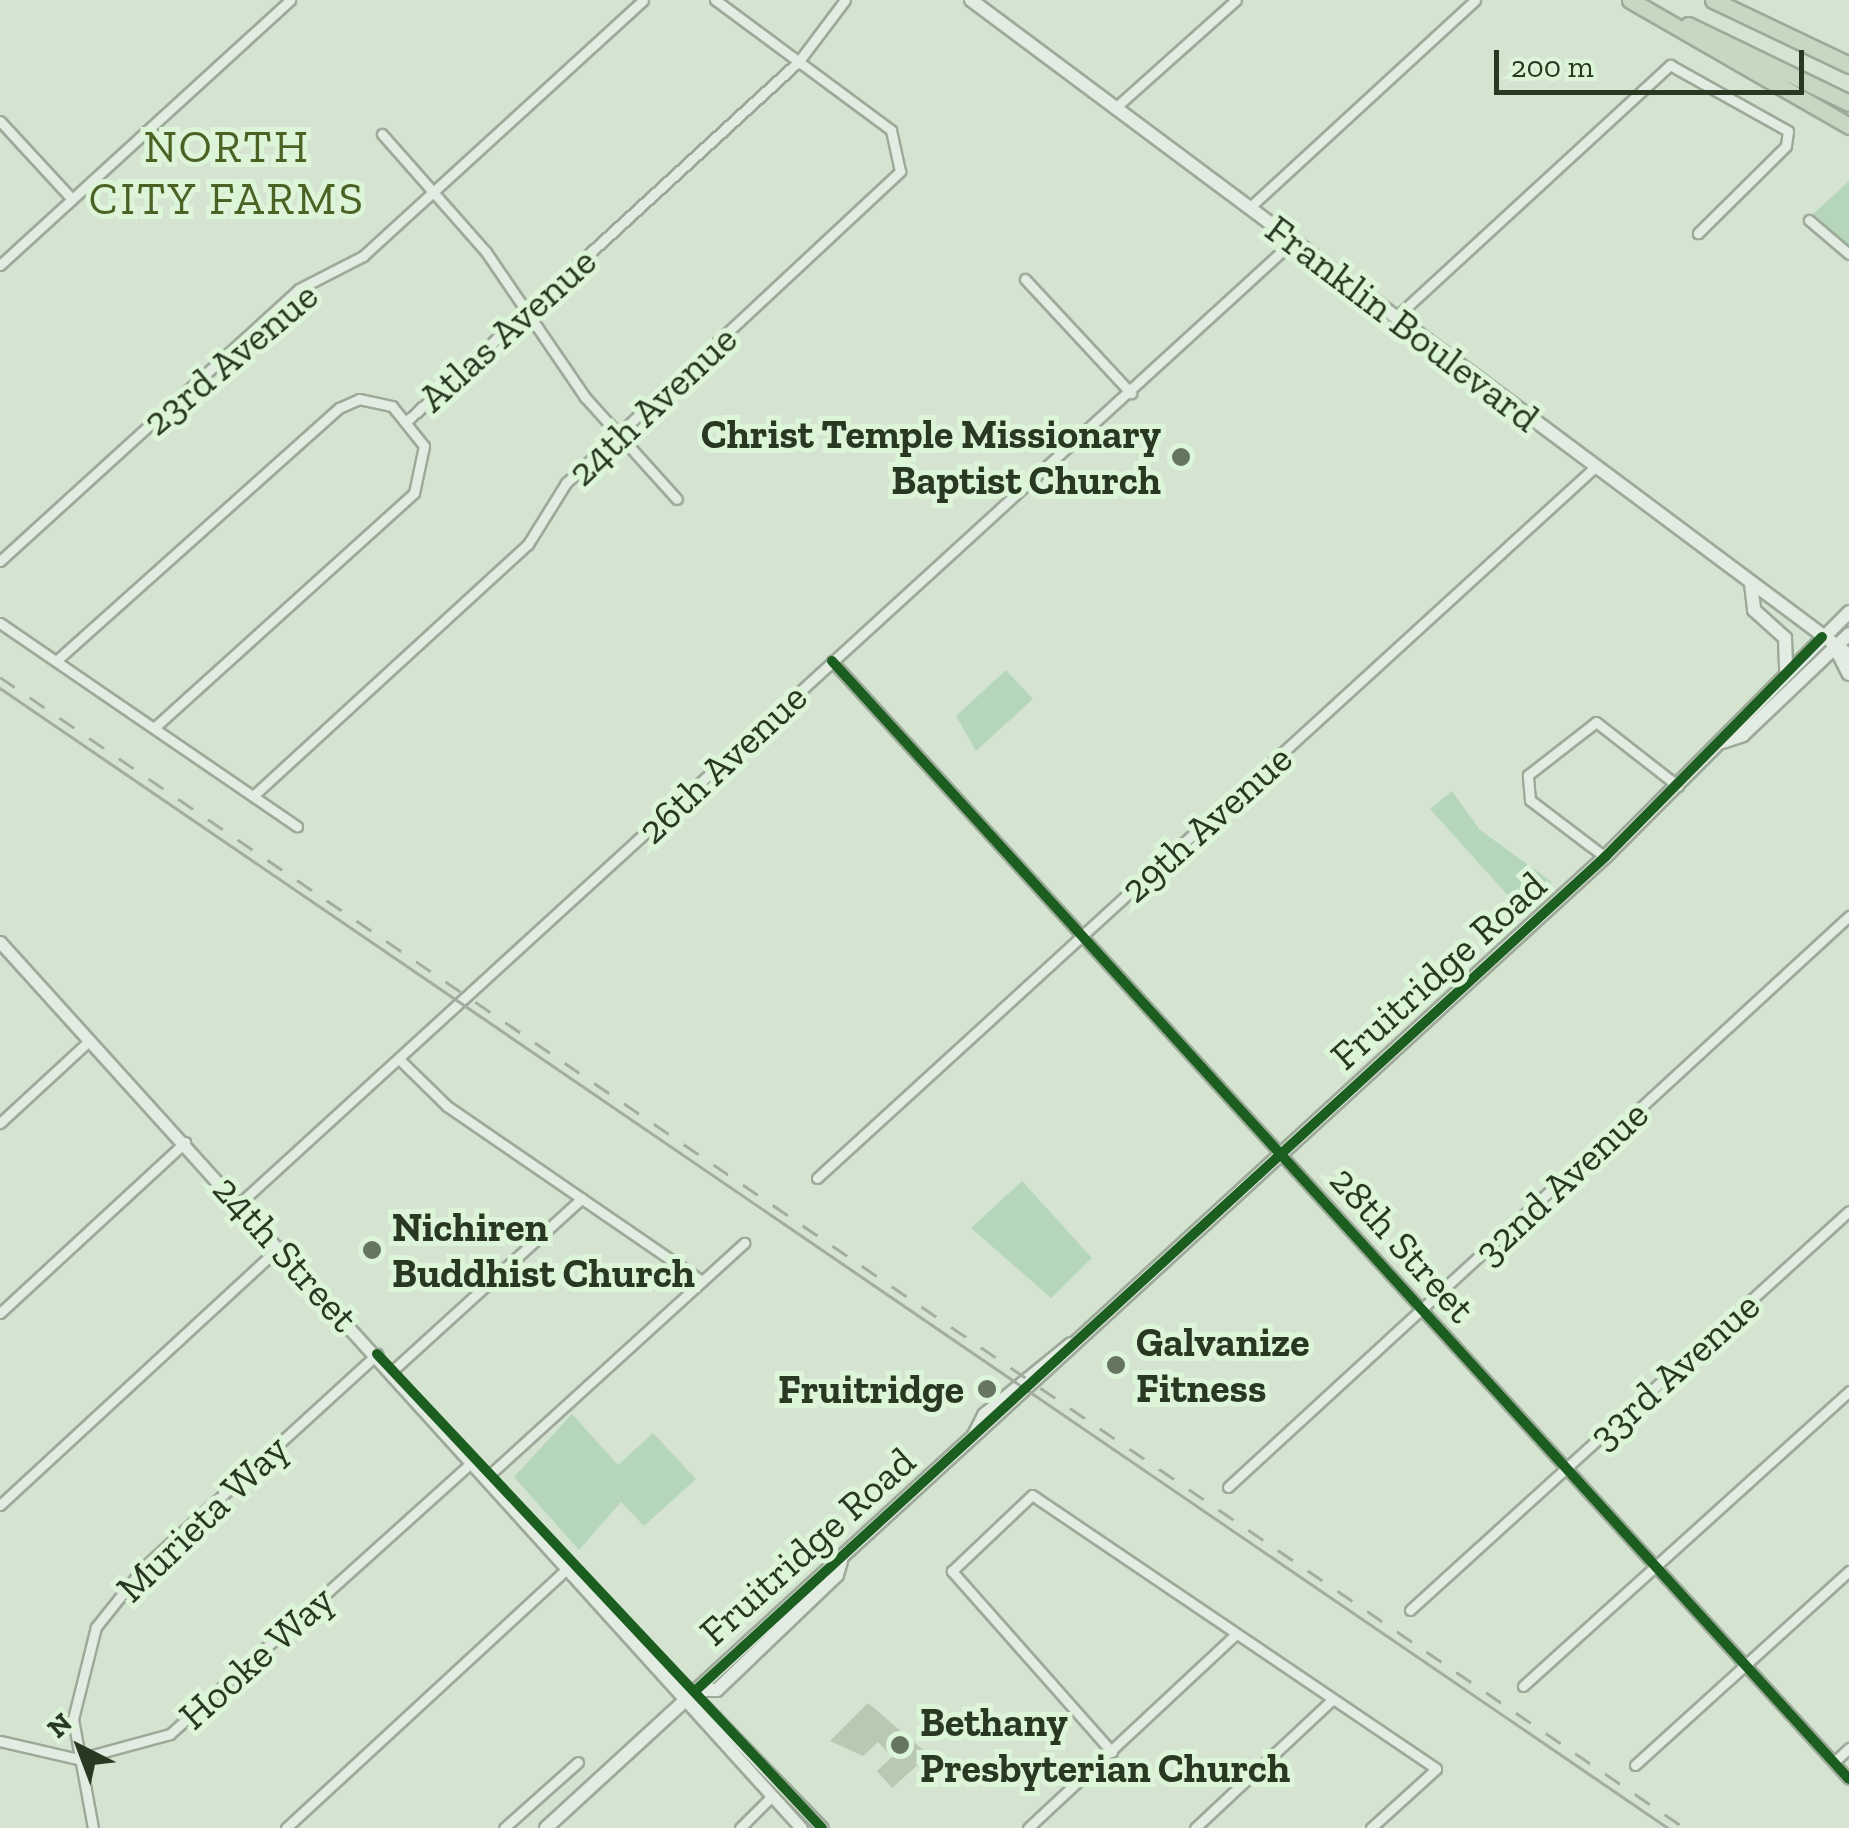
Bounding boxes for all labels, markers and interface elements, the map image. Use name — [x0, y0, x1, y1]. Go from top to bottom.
scale bar — [1499, 30, 1809, 92]
text: 200 m — [1511, 49, 1594, 85]
district label: NORTH CITY FARMS — [88, 121, 366, 227]
street label: Franklin Boulevard — [1257, 204, 1549, 442]
street label: Atlas Avenue — [408, 236, 606, 422]
street label: 23rd Avenue — [132, 271, 328, 445]
street label: 24th Avenue — [557, 314, 747, 496]
place label: Christ Temple Missionary Baptist Church — [701, 410, 1161, 504]
marker: Christ Temple Missionary Baptist Church — [1170, 446, 1192, 468]
street label: 26th Avenue — [627, 672, 817, 854]
street label: 29th Avenue — [1110, 733, 1302, 913]
street label: Fruitridge Road — [1320, 861, 1556, 1079]
street label: 32nd Avenue — [1464, 1089, 1658, 1275]
street label: 28th Street — [1320, 1156, 1486, 1332]
street label: 24th Street — [203, 1165, 369, 1341]
place label: Nichiren Buddhist Church — [392, 1203, 695, 1297]
marker: Nichiren Buddhist Church — [361, 1239, 383, 1261]
street label: 33rd Avenue — [1579, 1281, 1769, 1459]
place label: Galvanize Fitness — [1136, 1318, 1310, 1412]
marker: Galvanize Fitness — [1105, 1354, 1127, 1376]
place label: Fruitridge — [778, 1365, 964, 1413]
marker: Fruitridge — [974, 1376, 1000, 1402]
street label: Murieta Way — [106, 1424, 298, 1612]
street label: Fruitridge Road — [689, 1437, 925, 1655]
street label: Hooke Way — [168, 1575, 344, 1739]
north arrow — [30, 1698, 130, 1798]
place label: Bethany Presbyterian Church — [920, 1698, 1290, 1792]
text: N — [41, 1706, 79, 1745]
marker: Bethany Presbyterian Church — [889, 1734, 911, 1756]

